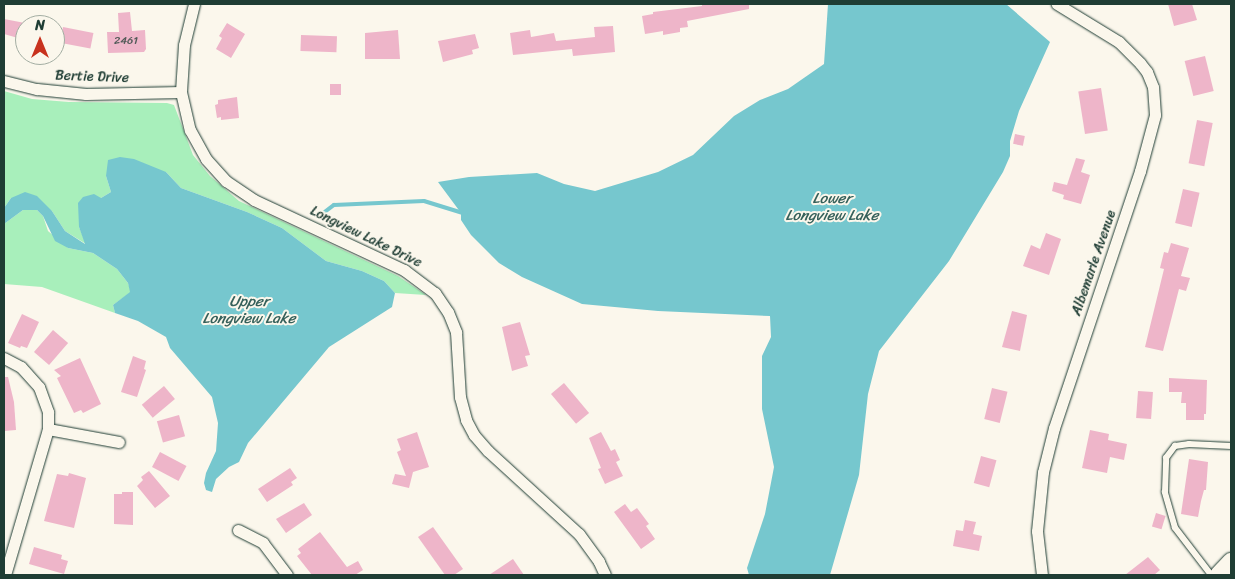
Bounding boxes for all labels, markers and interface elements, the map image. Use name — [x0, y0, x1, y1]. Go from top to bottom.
text: N — [35, 13, 45, 38]
north arrow — [15, 15, 65, 65]
house number: 2461 — [114, 34, 138, 48]
street label: Bertie Drive — [55, 67, 129, 87]
water label: Lower Longview Lake — [786, 189, 878, 224]
street label: Longview Lake Drive — [307, 203, 425, 271]
street label: Albemarle Avenue — [1068, 208, 1120, 318]
water label: Upper Longview Lake — [203, 292, 295, 327]

